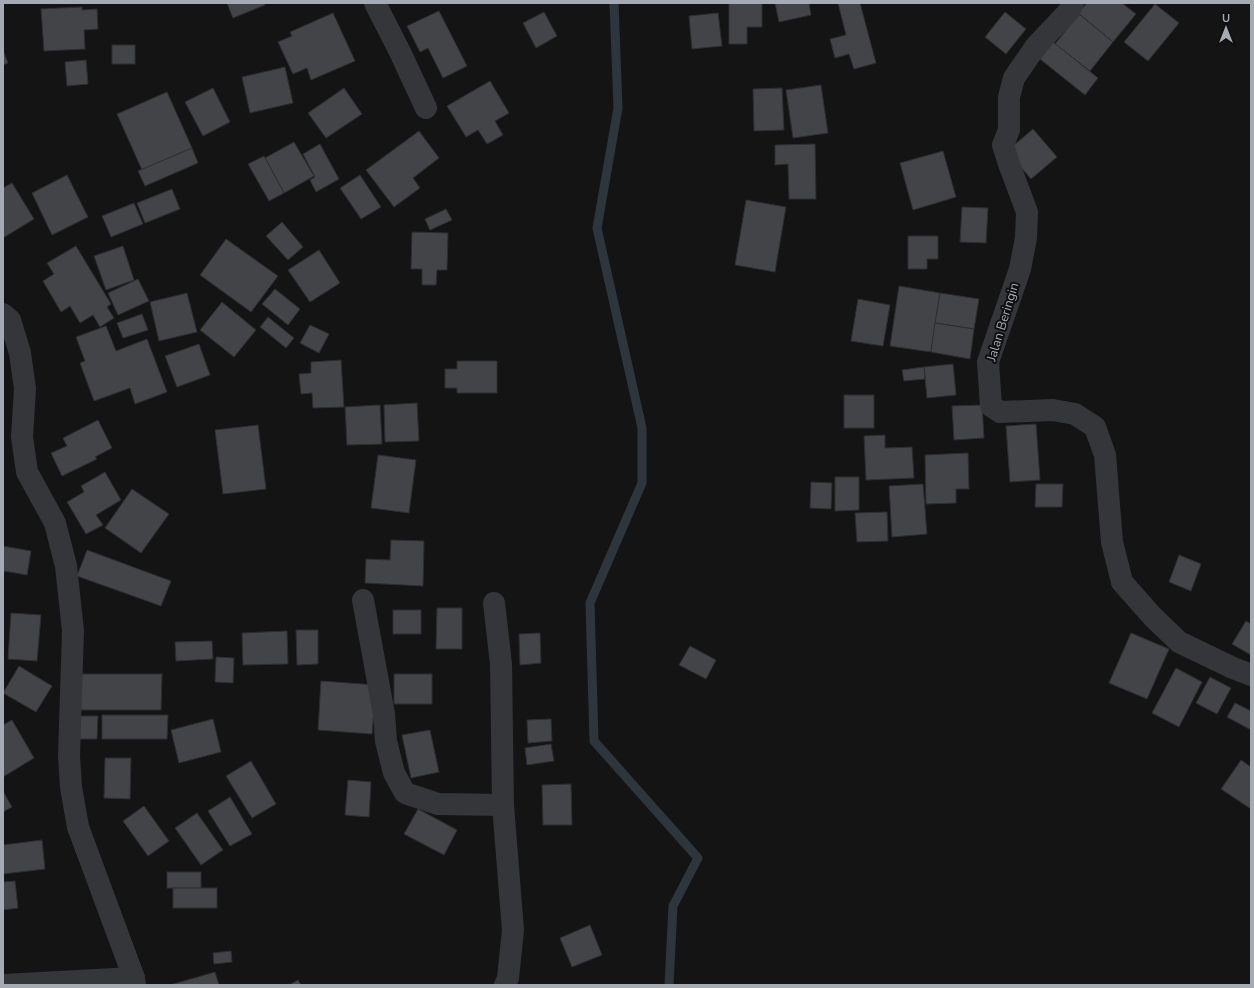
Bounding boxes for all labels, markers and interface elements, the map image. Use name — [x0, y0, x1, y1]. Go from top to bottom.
north arrow — [1206, 8, 1246, 48]
text: U — [1222, 11, 1230, 26]
street label: Jalan Beringin — [982, 280, 1023, 364]

